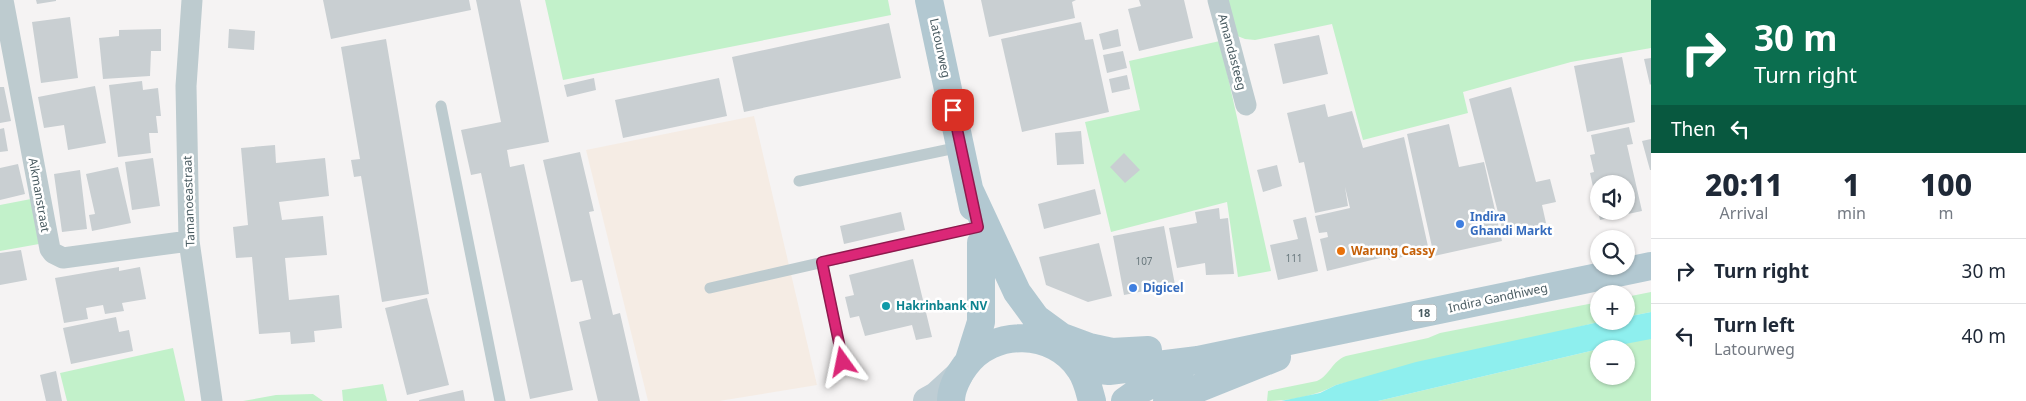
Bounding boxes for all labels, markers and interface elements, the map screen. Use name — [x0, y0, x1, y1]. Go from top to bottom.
street label: Amandasteeg — [1214, 12, 1251, 92]
text: 30 m — [1754, 14, 1837, 61]
street label: Latourweg — [926, 17, 955, 79]
icon: right — [1671, 20, 1736, 85]
text: Turn right — [1754, 59, 1857, 89]
pin — [932, 89, 974, 131]
icon: arrive — [939, 96, 967, 124]
icon: left — [1726, 115, 1754, 143]
text: Then — [1671, 116, 1716, 142]
street label: Tamanoeastraat — [178, 155, 199, 247]
street label: Aikmanstraat — [25, 156, 55, 234]
text: 20:11 — [1705, 164, 1783, 205]
text: 1 — [1843, 164, 1860, 205]
text: 100 — [1920, 164, 1972, 205]
map controls — [1590, 175, 1635, 385]
button: sound — [1590, 175, 1635, 220]
text: Arrival — [1720, 202, 1768, 224]
text: min — [1837, 202, 1866, 224]
text: m — [1938, 202, 1953, 224]
place label: Indira Ghandi Markt — [1470, 208, 1552, 239]
marker: Indira Ghandi Markt — [1454, 218, 1466, 230]
button: search — [1590, 230, 1635, 275]
place label: Warung Cassy — [1351, 242, 1435, 259]
marker: Warung Cassy — [1335, 245, 1347, 257]
house number: 111 — [1285, 251, 1303, 265]
house number: 107 — [1135, 254, 1153, 268]
icon: right — [1671, 257, 1699, 285]
text: Turn right — [1714, 258, 1809, 284]
text: 30 m — [1962, 258, 2006, 284]
place label: Digicel — [1143, 279, 1183, 296]
street label: Indira Gandhiweg — [1447, 279, 1549, 316]
marker: Digicel — [1127, 282, 1139, 294]
button: + — [1590, 285, 1635, 330]
place label: Hakrinbank NV — [896, 297, 987, 314]
marker: Hakrinbank NV — [880, 300, 892, 312]
road number: 18 — [1412, 304, 1436, 322]
text: Turn left — [1714, 312, 1795, 338]
icon: left — [1671, 322, 1699, 350]
text: 40 m — [1962, 323, 2006, 349]
position arrow — [816, 335, 868, 387]
text: Latourweg — [1714, 338, 1795, 360]
button: − — [1590, 340, 1635, 385]

